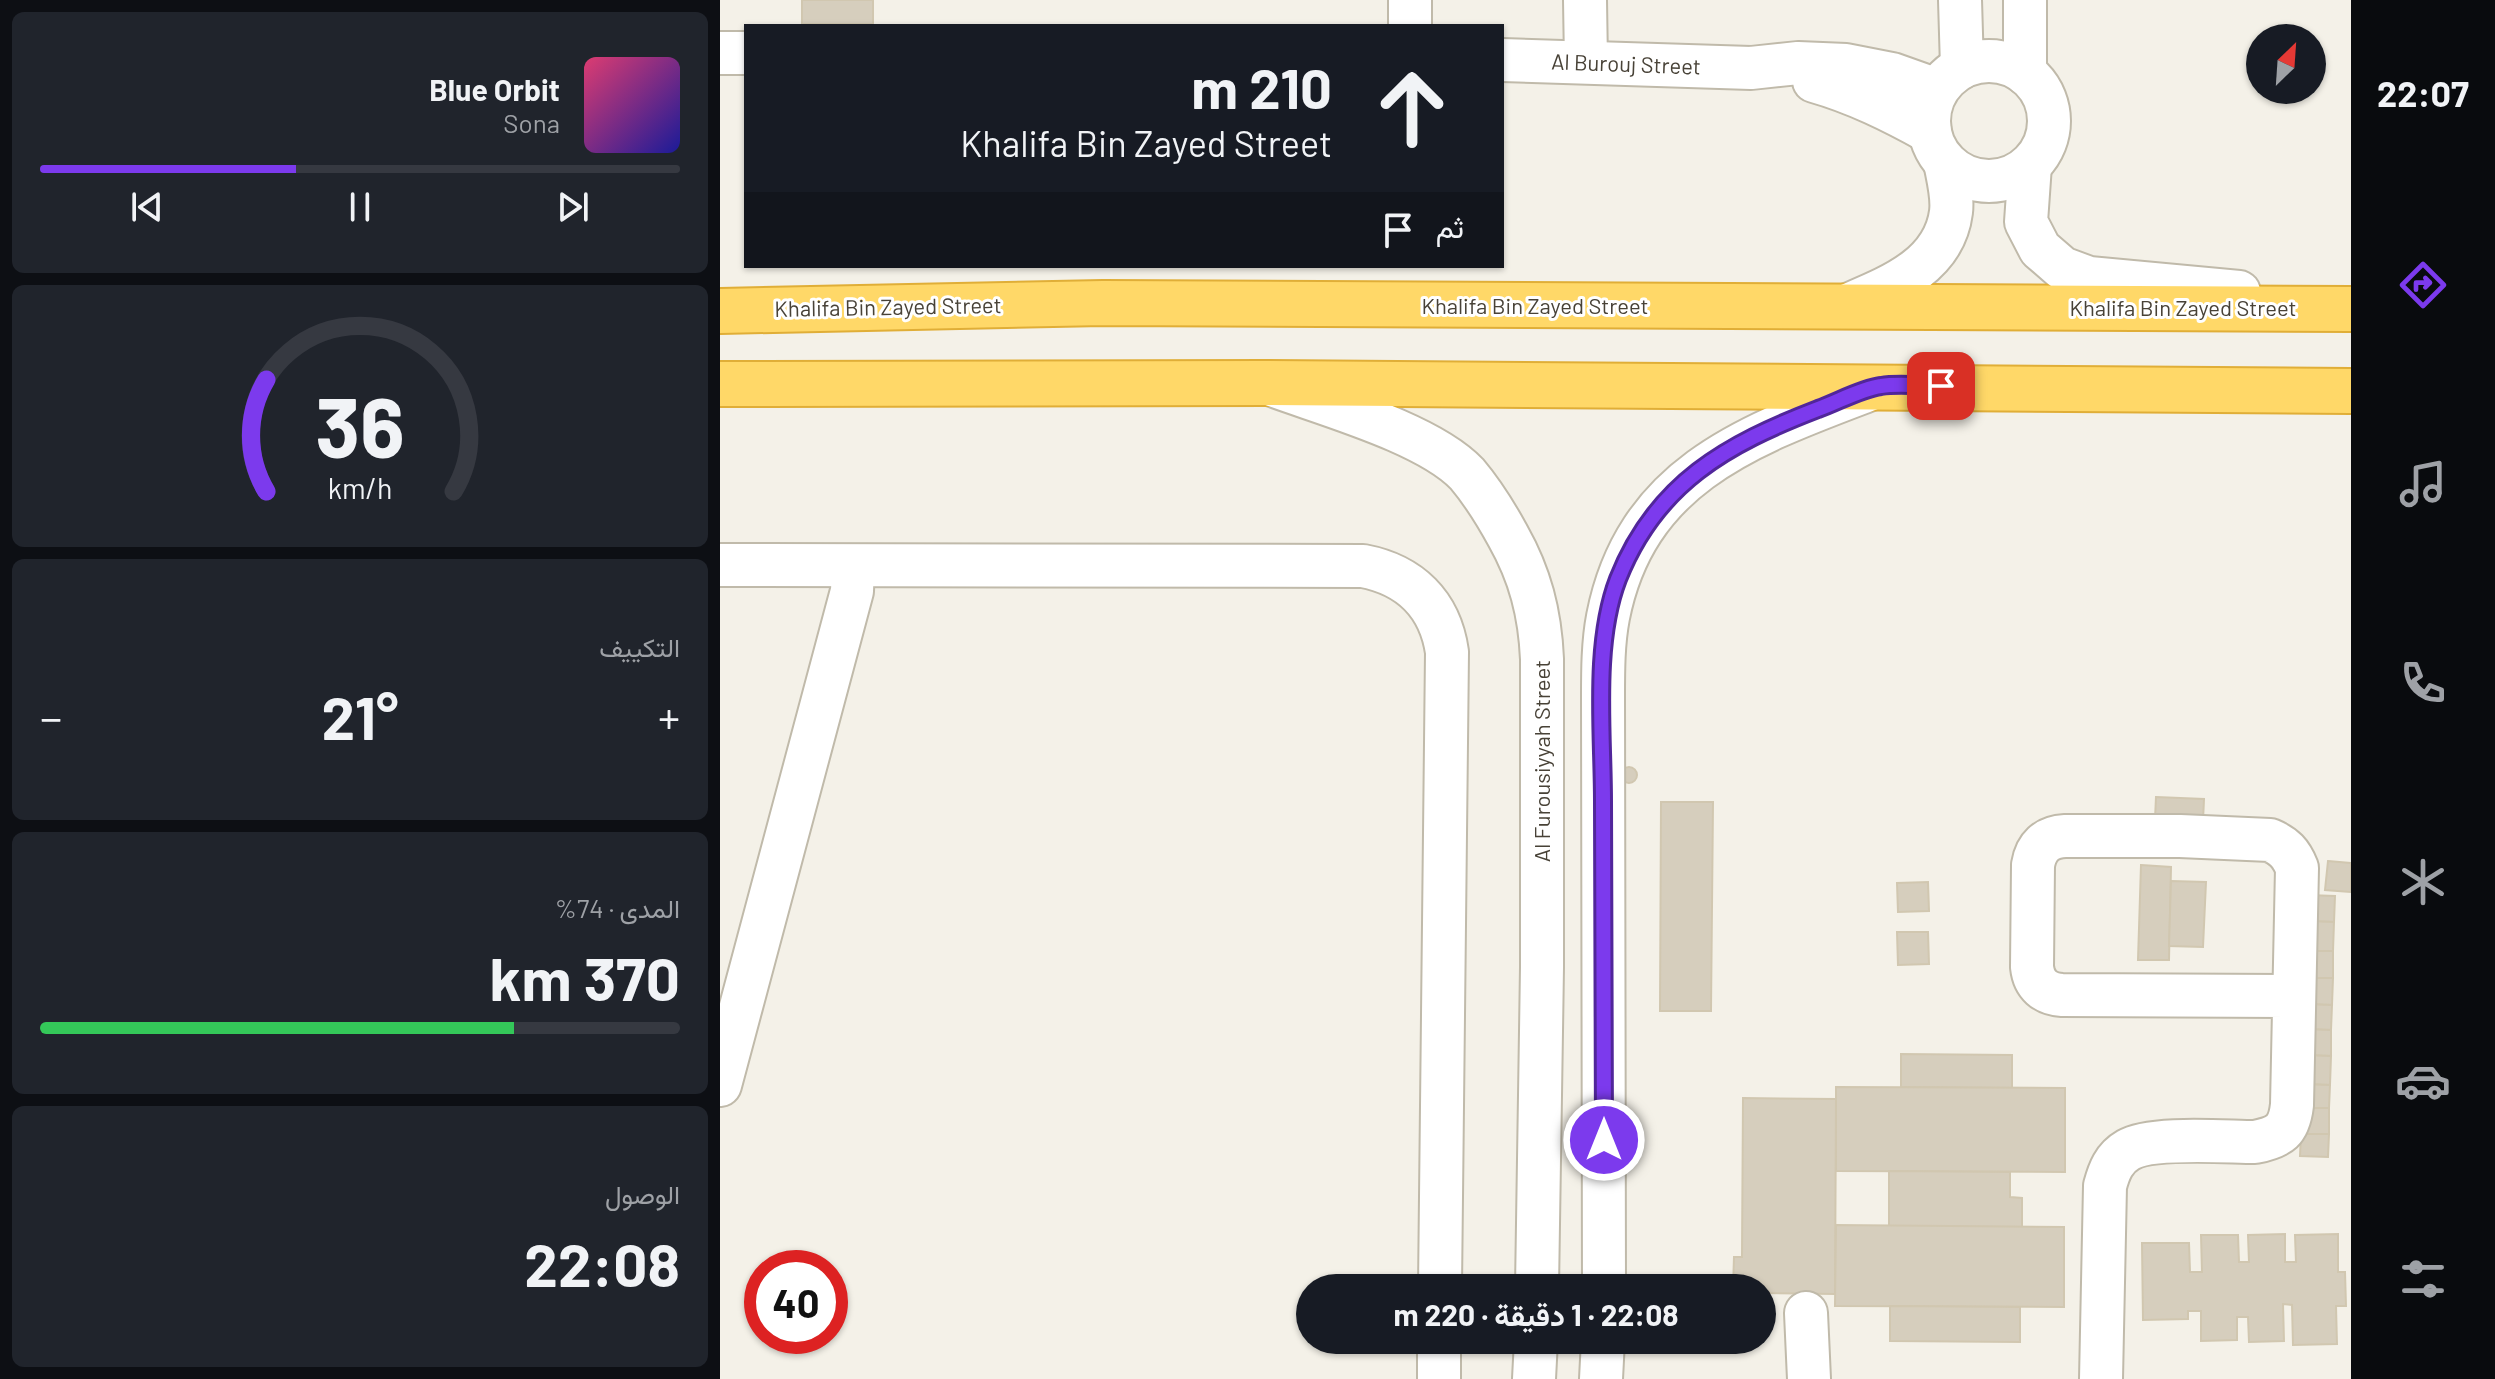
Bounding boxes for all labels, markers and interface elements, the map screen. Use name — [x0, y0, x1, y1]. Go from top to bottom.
north arrow — [2246, 24, 2326, 104]
map controls — [2246, 24, 2326, 104]
street label: Al Burouj Street — [1551, 47, 1701, 79]
text: 210 m — [1191, 53, 1332, 120]
icon: ahead — [1360, 56, 1464, 160]
text: Blue Orbit — [429, 71, 560, 107]
text: 22:07 — [2377, 71, 2469, 114]
text: Sona — [503, 107, 560, 138]
text: Khalifa Bin Zayed Street — [960, 121, 1332, 164]
icon: previous — [125, 185, 169, 229]
icon: pause — [338, 185, 382, 229]
icon: next — [551, 185, 595, 229]
icon: arrive — [1376, 208, 1420, 252]
text: ثم — [1436, 208, 1464, 244]
icon: directions — [2395, 257, 2451, 313]
street label: Khalifa Bin Zayed Street — [774, 291, 1002, 321]
street label: Khalifa Bin Zayed Street — [1421, 292, 1649, 318]
street label: Khalifa Bin Zayed Street — [2069, 294, 2297, 320]
pin — [1907, 352, 1975, 420]
icon: arrive — [1919, 364, 1963, 408]
text: 36 — [315, 375, 405, 475]
icon: music — [2395, 456, 2451, 512]
text: km/h — [328, 470, 392, 505]
text: التكييف — [599, 631, 680, 662]
icon: phone — [2395, 655, 2451, 711]
street label: Al Furousiyyah Street — [1528, 660, 1554, 862]
text: 21° — [321, 680, 399, 752]
text: − — [40, 690, 62, 743]
text: + — [658, 690, 680, 743]
icon: climate — [2395, 854, 2451, 910]
text: المدى · 74% — [555, 892, 680, 923]
text: 370 km — [490, 941, 680, 1013]
icon: car — [2395, 1053, 2451, 1109]
position arrow — [1562, 1098, 1646, 1182]
text: الوصول — [605, 1178, 680, 1209]
text: 22:08 — [524, 1227, 680, 1299]
speed limit sign: 40 — [744, 1250, 848, 1354]
icon: filters — [2395, 1251, 2451, 1307]
text: 22:08 · 1 دقيقة · 220 m — [1393, 1296, 1679, 1332]

